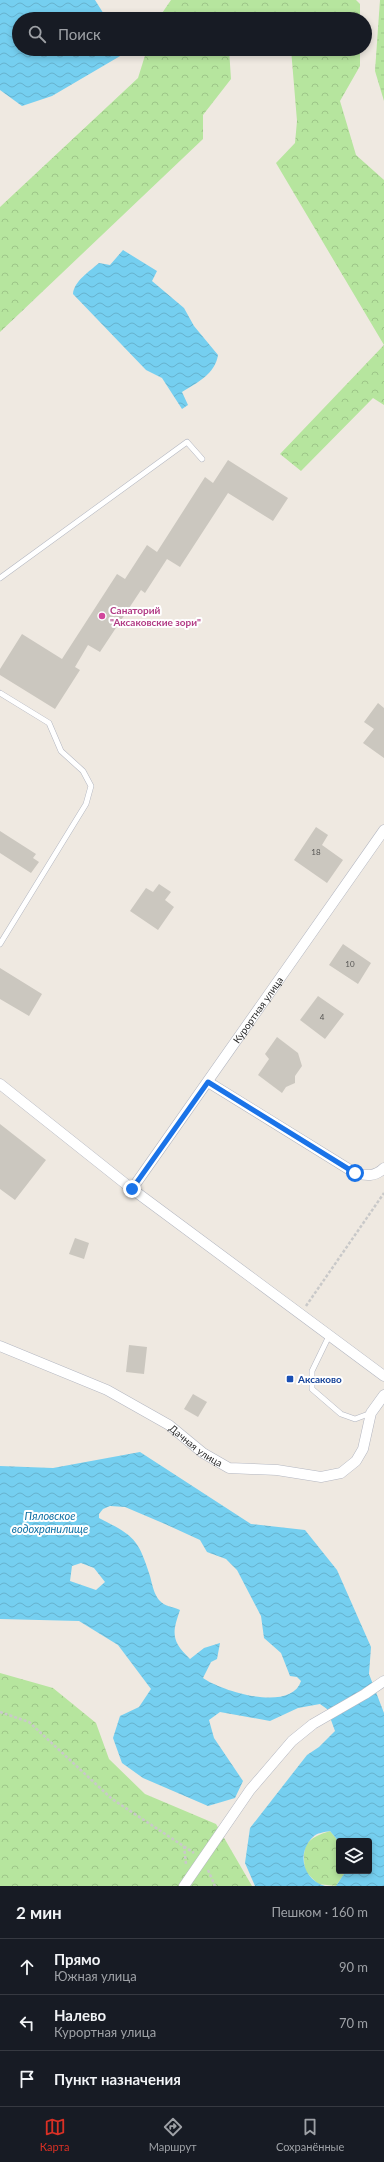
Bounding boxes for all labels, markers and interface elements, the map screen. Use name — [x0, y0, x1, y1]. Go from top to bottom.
search box — [12, 12, 372, 56]
icon: search — [26, 23, 48, 45]
text: Поиск — [58, 25, 101, 43]
place label: Санаторий "Аксаковские зори" — [110, 604, 201, 628]
marker: Санаторий "Аксаковские зори" — [97, 611, 107, 621]
house number: 18 — [311, 847, 321, 857]
house number: 10 — [345, 959, 355, 969]
street label: Курортная улица — [230, 974, 285, 1045]
house number: 4 — [320, 1012, 325, 1022]
route start — [346, 1164, 364, 1182]
route end — [123, 1180, 141, 1198]
place label: Аксаково — [297, 1373, 342, 1385]
marker: Аксаково — [285, 1374, 295, 1384]
street label: Дачная улица — [167, 1422, 225, 1469]
water label: Пяловское водохранилище — [12, 1509, 88, 1535]
map controls — [336, 1838, 372, 1874]
button: layers — [336, 1838, 372, 1874]
text: 2 мин — [16, 1902, 62, 1923]
text: Пешком · 160 m — [271, 1904, 368, 1920]
text: Прямо — [54, 1950, 100, 1968]
icon: ahead — [16, 1956, 38, 1978]
text: 90 m — [339, 1959, 368, 1975]
text: Южная улица — [54, 1968, 137, 1984]
text: Налево — [54, 2006, 106, 2024]
icon: left — [16, 2012, 38, 2034]
text: 70 m — [339, 2015, 368, 2031]
text: Курортная улица — [54, 2024, 156, 2040]
icon: arrive — [16, 2068, 38, 2090]
text: Пункт назначения — [54, 2070, 181, 2088]
tab: Карта — [40, 2116, 69, 2153]
tab: Маршрут — [149, 2116, 197, 2153]
tab: Сохранённые — [276, 2116, 344, 2153]

